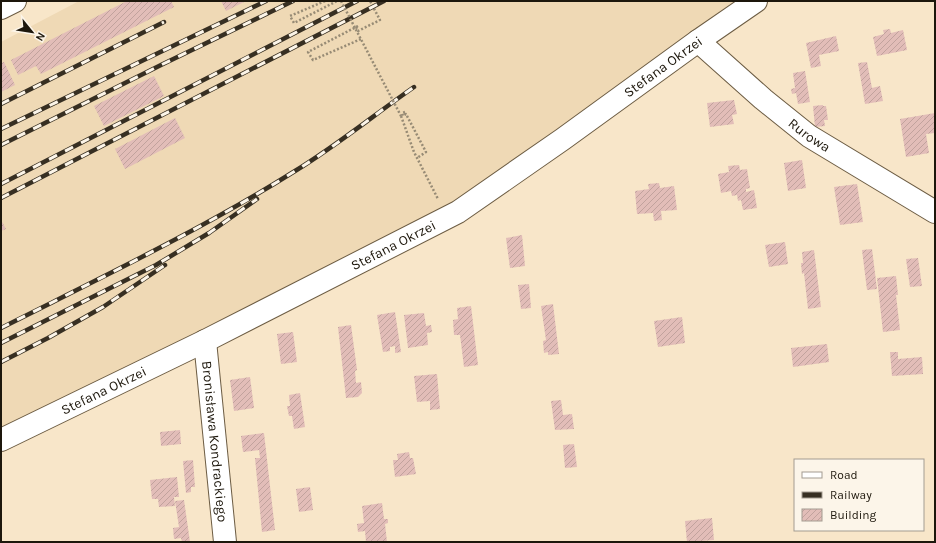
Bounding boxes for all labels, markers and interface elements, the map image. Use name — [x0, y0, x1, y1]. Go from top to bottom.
north arrow — [12, 12, 52, 52]
text: N — [33, 30, 48, 43]
street label: Stefana Okrzei — [620, 32, 705, 101]
street label: Rurowa — [785, 114, 834, 156]
street label: Stefana Okrzei — [348, 216, 438, 274]
street label: Bronisława Kondrackiego — [199, 360, 231, 523]
street label: Stefana Okrzei — [58, 362, 149, 418]
legend — [794, 459, 924, 531]
text: Road — [830, 468, 858, 482]
text: Railway — [830, 488, 872, 502]
text: Building — [830, 508, 877, 522]

